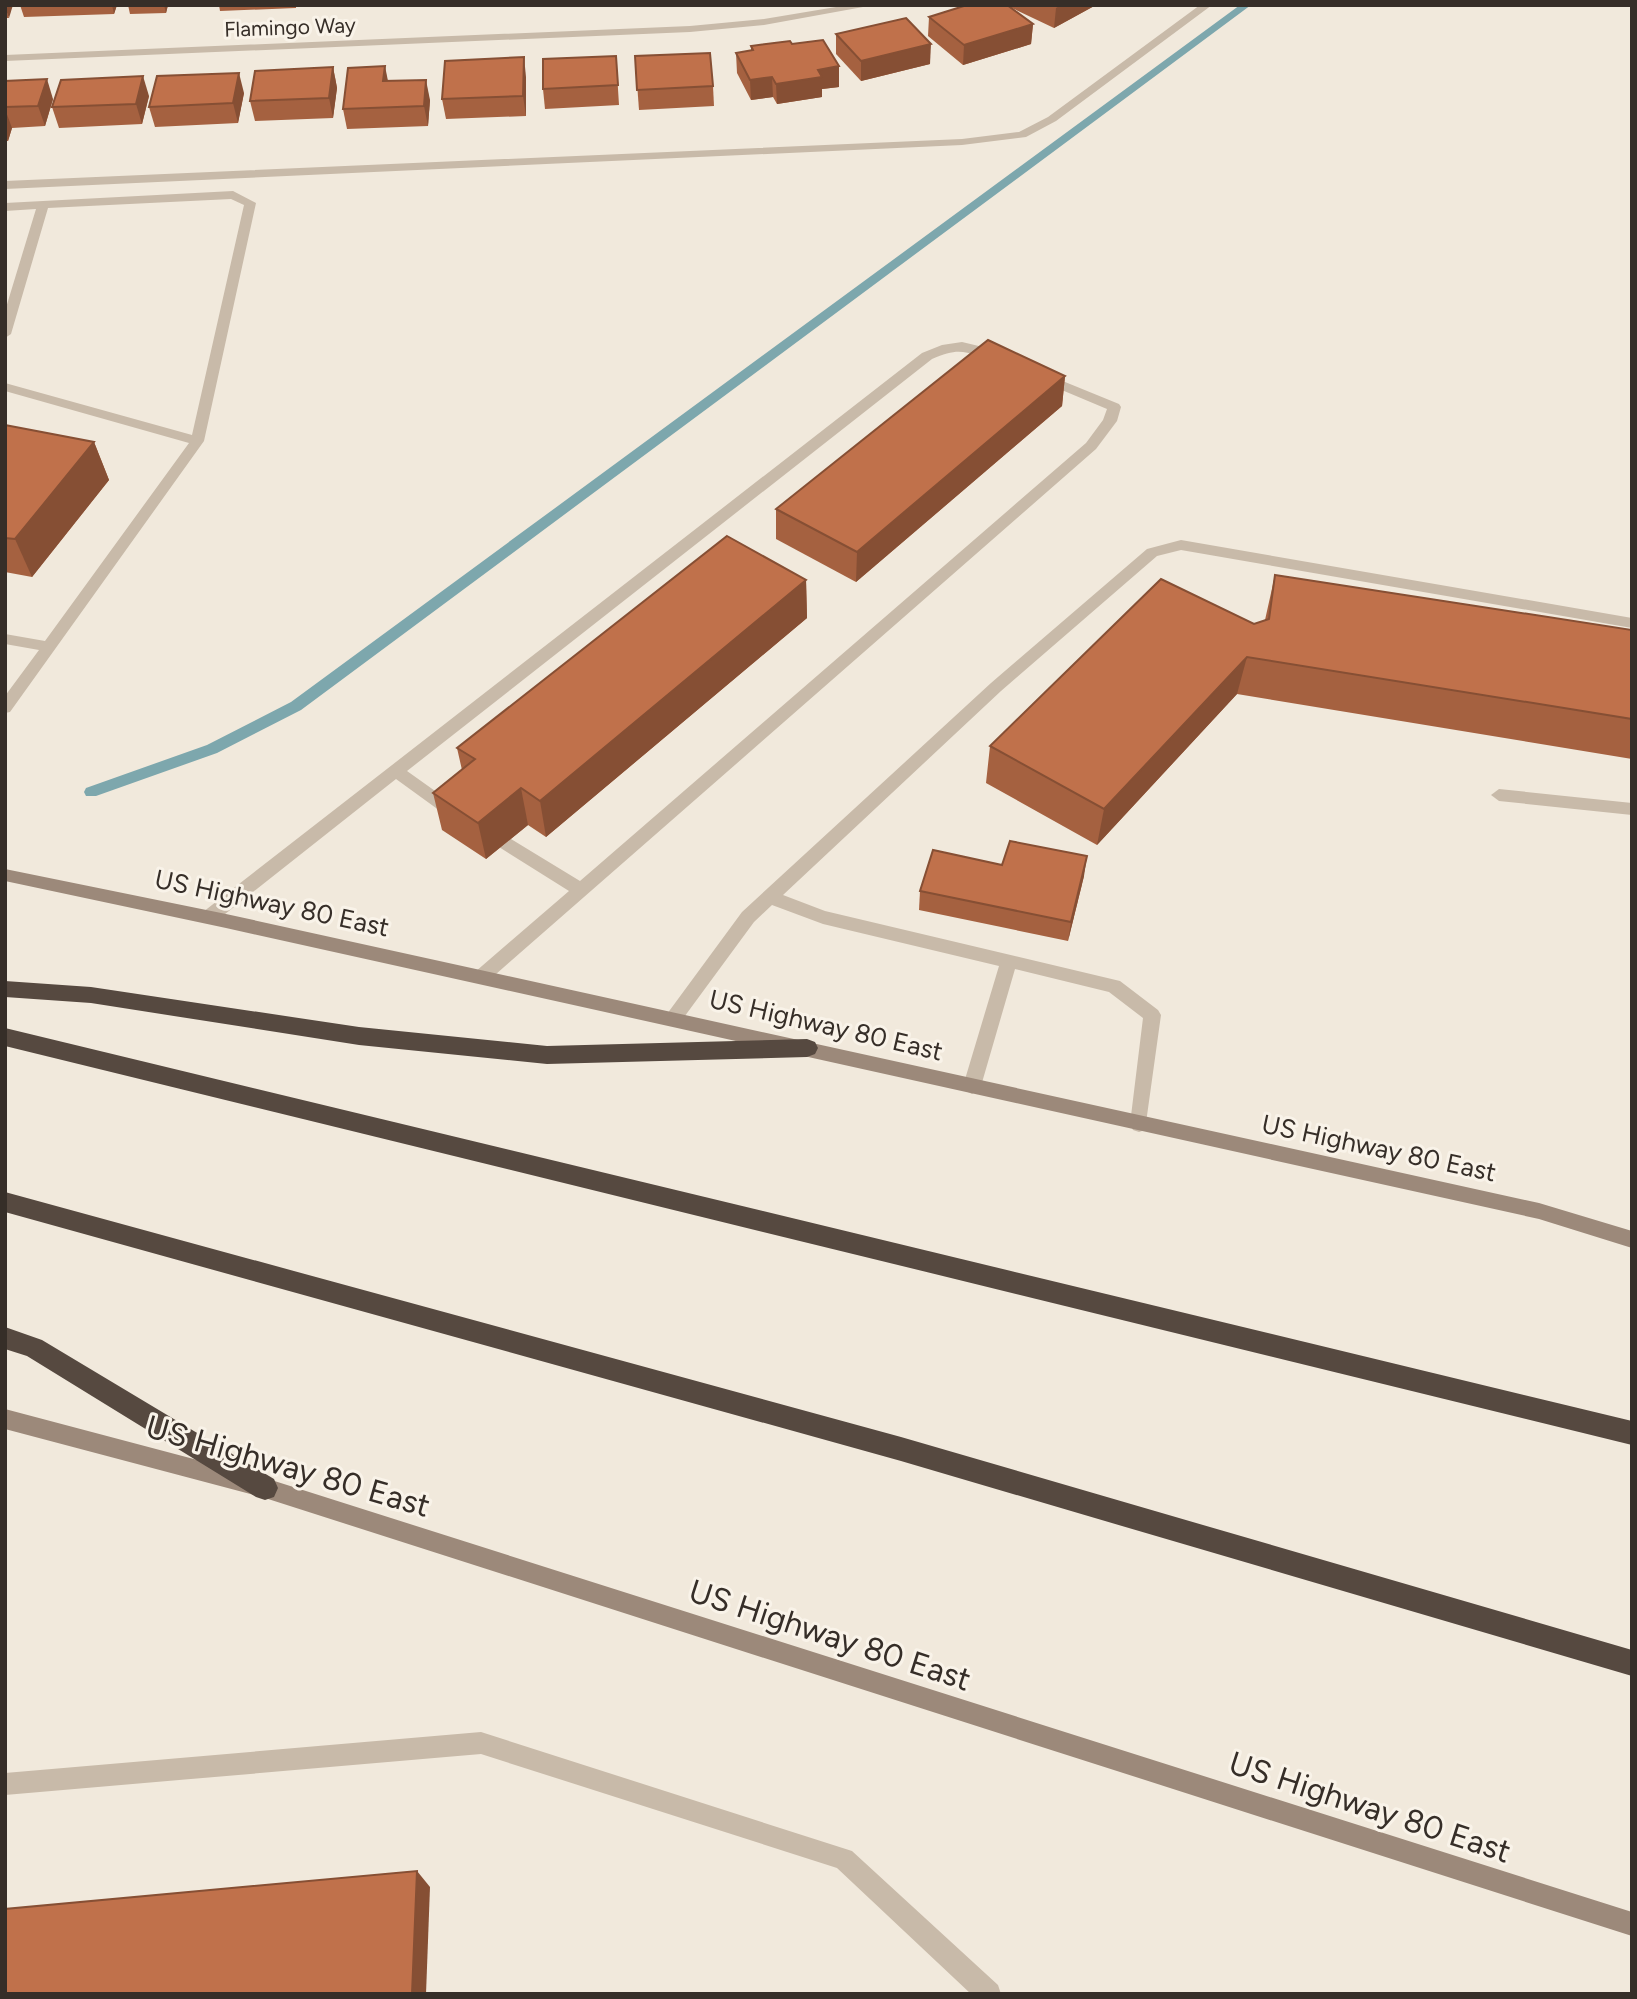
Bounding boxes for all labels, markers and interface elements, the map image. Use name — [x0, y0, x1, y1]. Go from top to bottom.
street label: Flamingo Way — [224, 12, 356, 42]
street label: US Highway 80 East — [152, 863, 392, 944]
street label: US Highway 80 East — [706, 983, 946, 1067]
street label: US Highway 80 East — [1259, 1108, 1499, 1189]
street label: US Highway 80 East — [142, 1407, 434, 1525]
street label: US Highway 80 East — [684, 1572, 976, 1698]
street label: US Highway 80 East — [1224, 1744, 1516, 1870]

